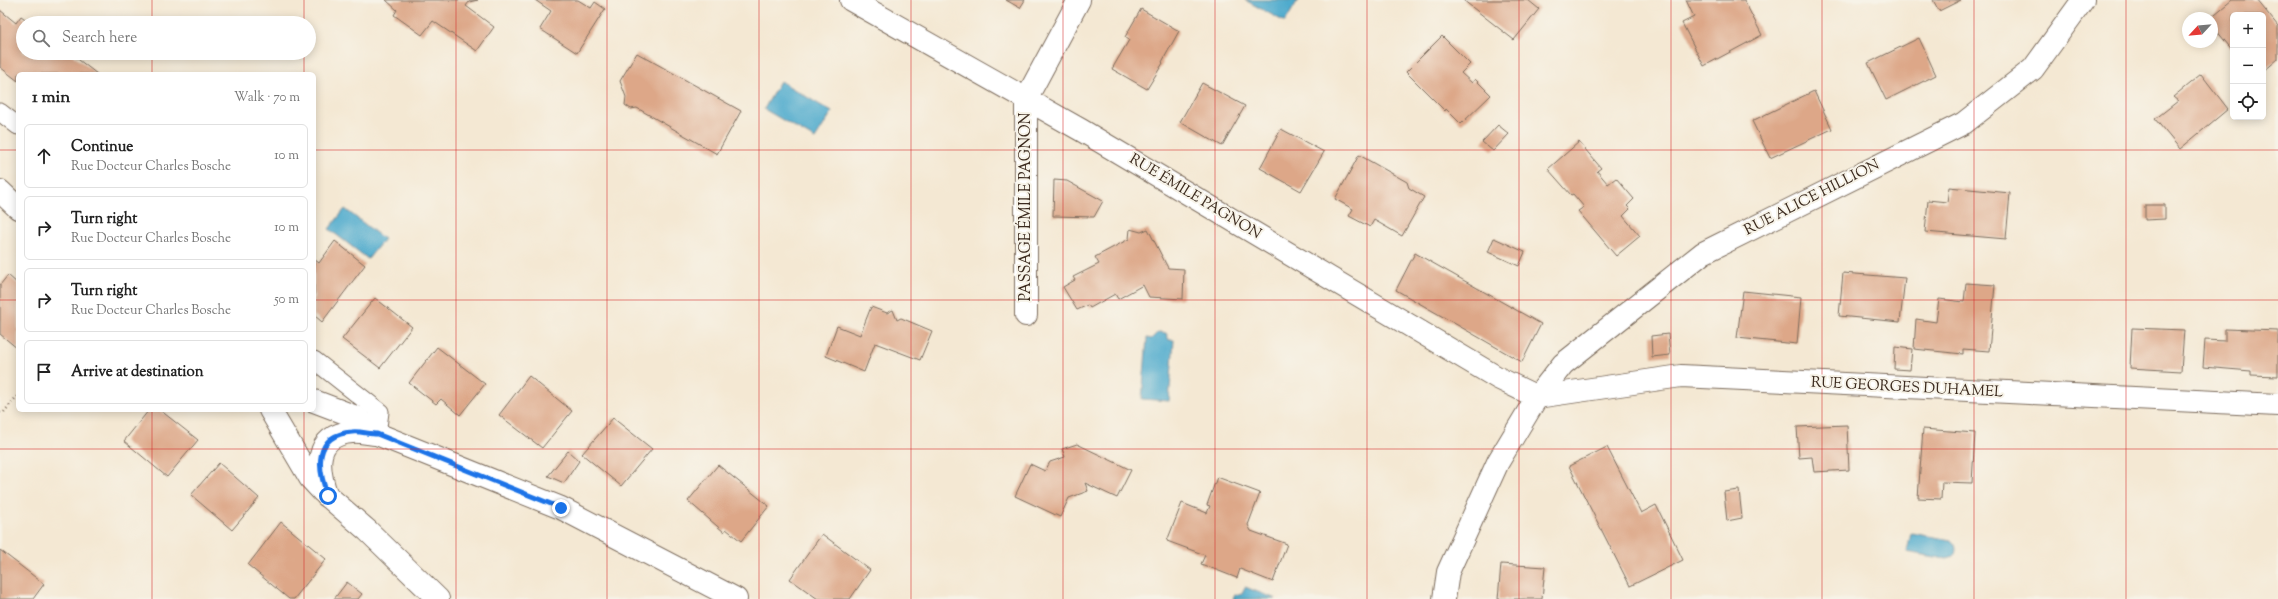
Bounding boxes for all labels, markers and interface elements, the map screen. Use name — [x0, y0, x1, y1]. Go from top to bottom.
north arrow — [2182, 12, 2218, 48]
map controls — [2230, 12, 2266, 120]
button: + — [2230, 12, 2266, 48]
search box — [16, 16, 316, 60]
icon: search — [30, 27, 52, 49]
text: Search here — [62, 28, 137, 49]
button: − — [2230, 48, 2266, 84]
button: locate — [2230, 84, 2266, 120]
text: 1 min — [32, 86, 70, 110]
text: Walk · 70 m — [234, 89, 300, 107]
street label: PASSAGE ÉMILE PAGNON — [1015, 113, 1037, 301]
text: Continue — [71, 137, 133, 158]
icon: ahead — [33, 145, 55, 167]
text: 10 m — [274, 147, 299, 165]
street label: RUE ÉMILE PAGNON — [1125, 148, 1266, 245]
street label: RUE ALICE HILLION — [1741, 155, 1883, 241]
text: Rue Docteur Charles Bosche — [71, 158, 231, 176]
text: Turn right — [71, 209, 137, 230]
icon: right — [33, 217, 55, 239]
text: 10 m — [274, 219, 299, 237]
text: Rue Docteur Charles Bosche — [71, 230, 231, 248]
text: Turn right — [71, 281, 137, 302]
icon: right — [33, 289, 55, 311]
text: 50 m — [274, 291, 299, 309]
text: Rue Docteur Charles Bosche — [71, 302, 231, 320]
icon: arrive — [33, 361, 55, 383]
text: Arrive at destination — [71, 362, 204, 383]
street label: RUE GEORGES DUHAMEL — [1810, 372, 2004, 404]
route start — [319, 487, 337, 505]
route end — [552, 499, 570, 517]

